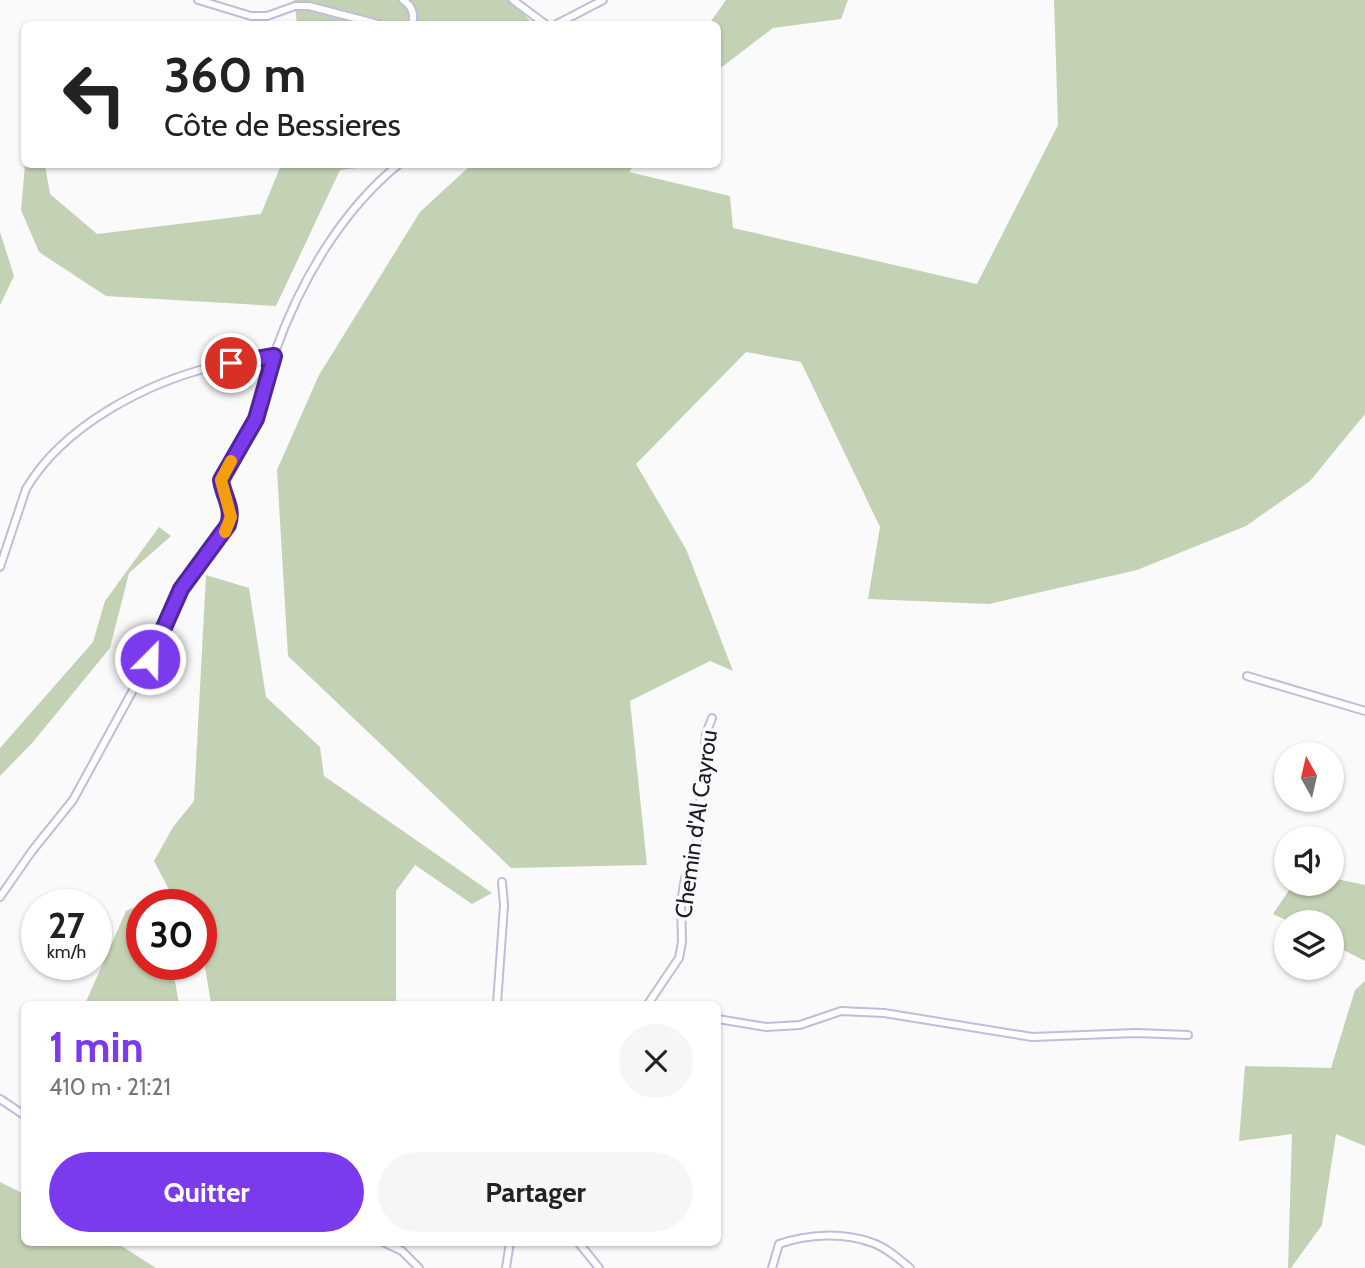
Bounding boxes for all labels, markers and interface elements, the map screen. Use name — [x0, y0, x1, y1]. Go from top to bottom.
text: 360 m — [164, 45, 306, 104]
icon: left — [49, 49, 140, 140]
text: Côte de Bessieres — [164, 105, 401, 144]
pin — [201, 333, 261, 393]
icon: arrive — [212, 344, 250, 382]
position arrow — [113, 622, 187, 696]
street label: Chemin d'Al Cayrou — [669, 728, 723, 920]
north arrow — [1274, 742, 1344, 812]
map controls — [1274, 742, 1344, 980]
button: sound — [1274, 826, 1344, 896]
speed limit sign: 30 — [126, 889, 217, 980]
text: 27 — [48, 904, 85, 947]
button: layers — [1274, 910, 1344, 980]
text: km/h — [47, 941, 86, 963]
text: 1 min — [49, 1021, 144, 1073]
button: close — [619, 1024, 693, 1098]
text: 410 m · 21:21 — [49, 1073, 171, 1101]
button: Quitter — [49, 1152, 364, 1232]
button: Partager — [378, 1152, 693, 1232]

